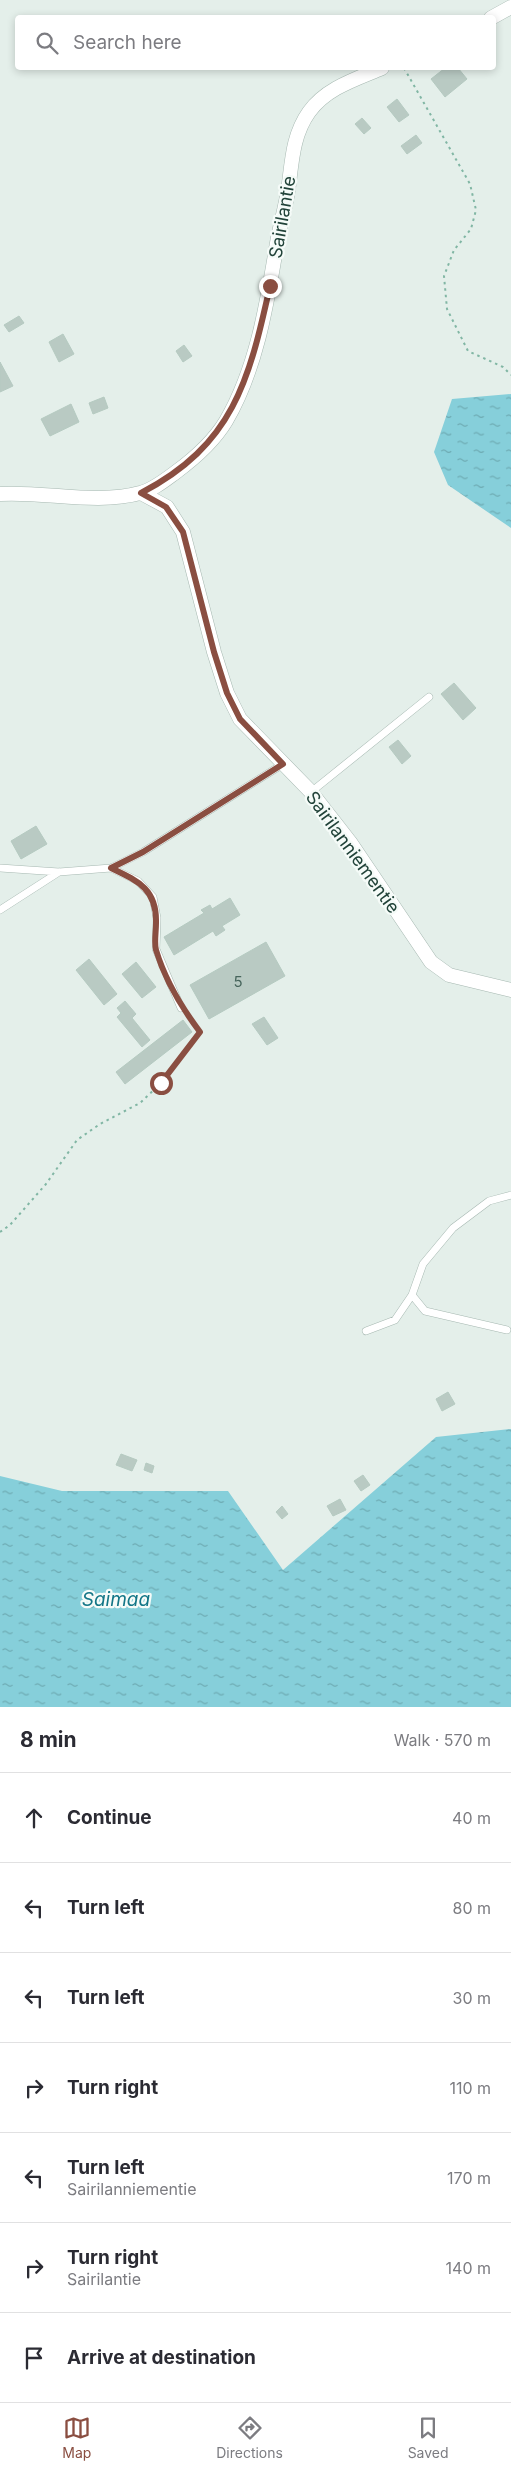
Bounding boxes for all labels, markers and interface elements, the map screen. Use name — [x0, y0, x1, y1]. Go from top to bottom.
search box — [15, 15, 496, 70]
icon: search — [33, 29, 61, 57]
text: Search here — [73, 31, 182, 54]
street label: Sairilantie — [264, 174, 300, 260]
route end — [259, 275, 282, 298]
street label: Sairilanniementie — [302, 787, 404, 917]
house number: 5 — [233, 972, 243, 991]
route start — [150, 1072, 173, 1095]
water label: Saimaa — [82, 1588, 151, 1611]
text: 8 min — [20, 1727, 77, 1752]
text: Walk · 570 m — [394, 1730, 491, 1750]
icon: ahead — [20, 1804, 48, 1832]
text: Continue — [67, 1806, 152, 1829]
text: 40 m — [452, 1808, 491, 1828]
icon: left — [20, 1894, 48, 1922]
text: Turn left — [67, 1896, 145, 1919]
text: 80 m — [452, 1898, 491, 1918]
icon: left — [20, 1984, 48, 2012]
text: Turn left — [67, 1986, 145, 2009]
text: 30 m — [453, 1988, 491, 2008]
icon: right — [20, 2074, 48, 2102]
text: Turn right — [67, 2076, 158, 2099]
text: 110 m — [449, 2078, 491, 2098]
text: Turn left — [67, 2156, 145, 2179]
icon: left — [20, 2164, 48, 2192]
text: 170 m — [447, 2168, 491, 2188]
text: Sairilanniementie — [67, 2179, 196, 2199]
text: Turn right — [67, 2246, 158, 2269]
icon: right — [20, 2254, 48, 2282]
text: 140 m — [446, 2258, 491, 2278]
text: Sairilantie — [67, 2269, 141, 2289]
icon: arrive — [20, 2344, 48, 2372]
text: Arrive at destination — [67, 2346, 256, 2369]
tab: Map — [62, 2414, 91, 2461]
tab: Directions — [216, 2414, 283, 2461]
tab: Saved — [408, 2414, 449, 2461]

